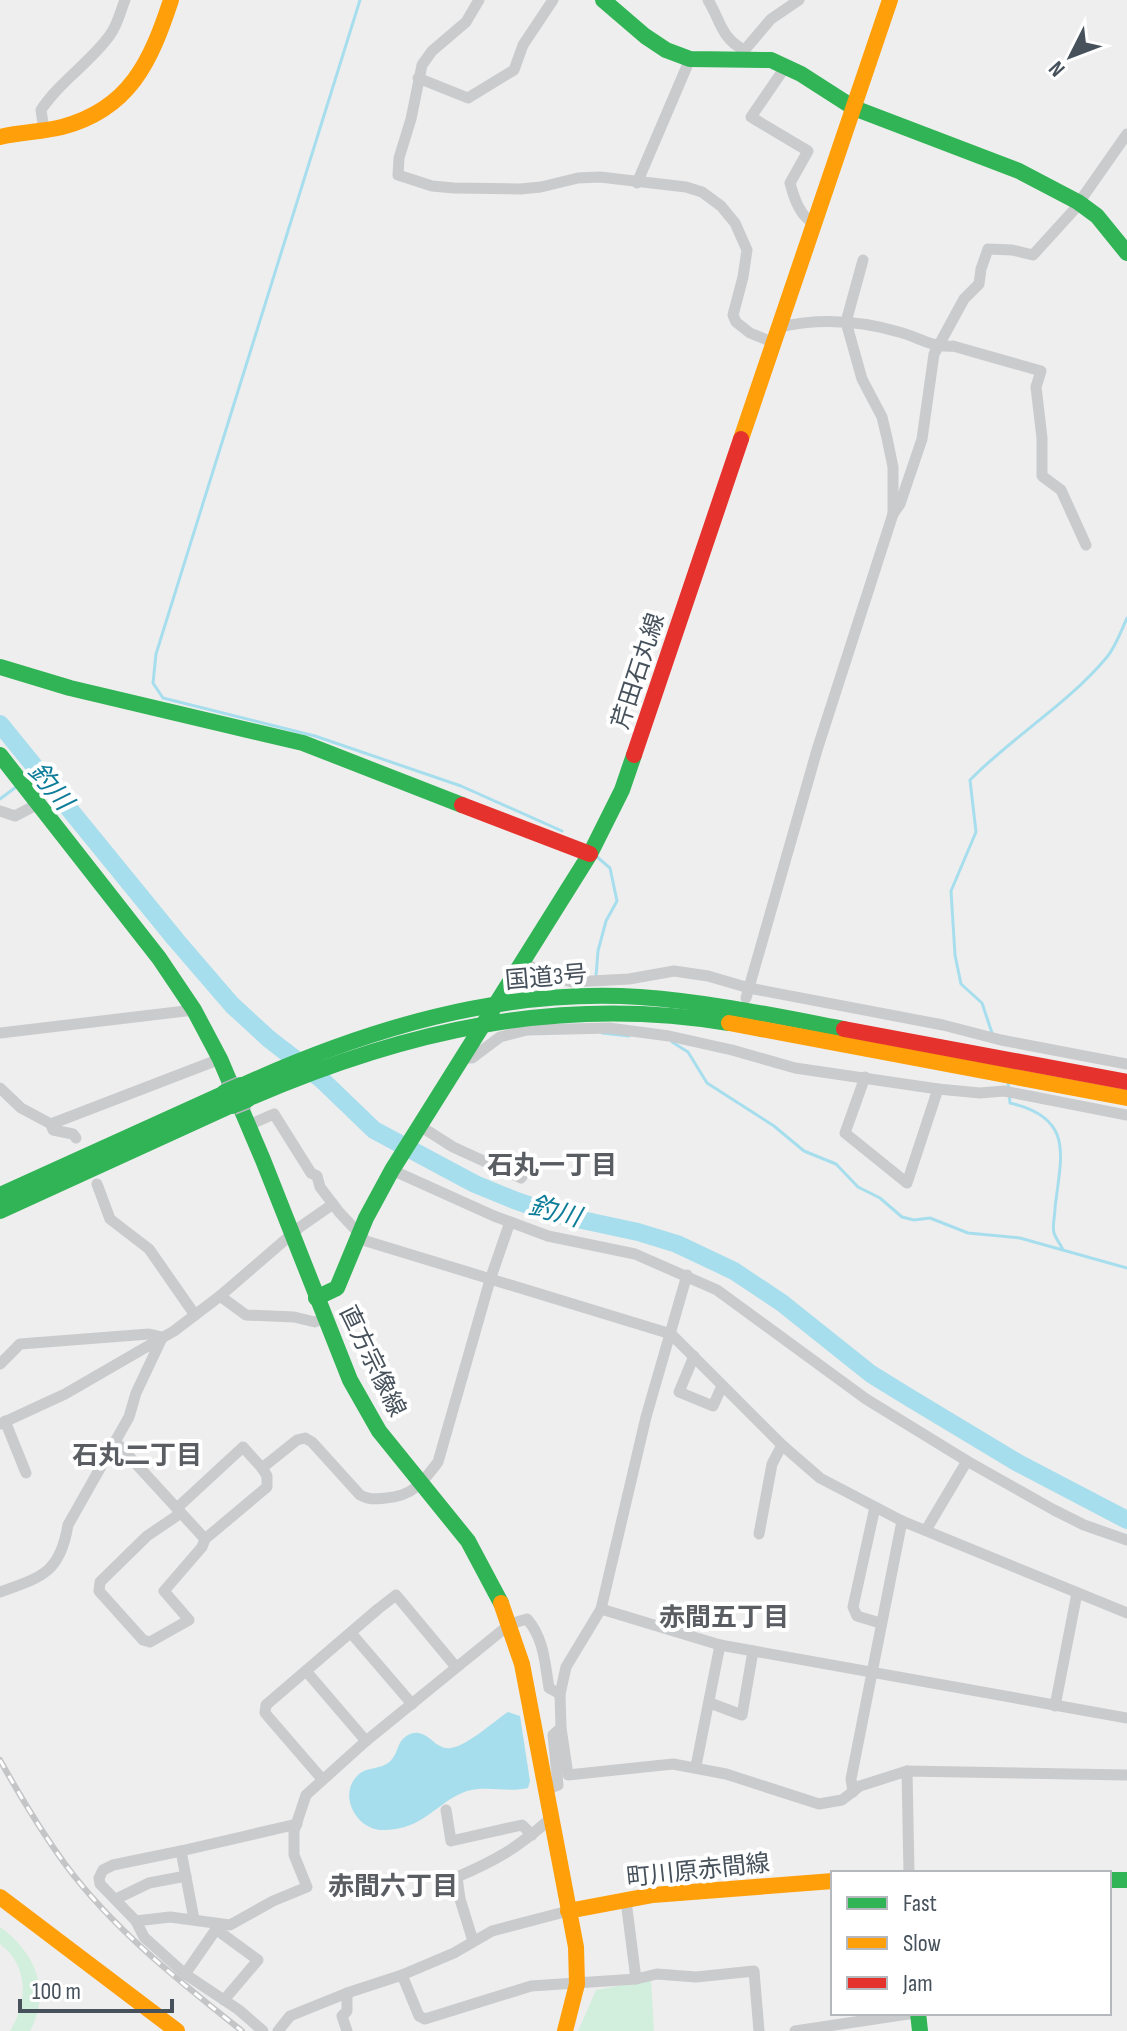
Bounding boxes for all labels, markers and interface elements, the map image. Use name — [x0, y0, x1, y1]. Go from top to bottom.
north arrow — [1031, 16, 1111, 96]
text: N — [1043, 55, 1071, 82]
street label: 芹田石丸線 — [606, 610, 671, 733]
water label: 釣川 — [21, 757, 80, 819]
street label: 国道3号 — [504, 959, 588, 996]
district label: 石丸一丁目 — [487, 1151, 617, 1182]
water label: 釣川 — [525, 1191, 587, 1235]
street label: 直方宗像線 — [333, 1301, 412, 1422]
district label: 石丸二丁目 — [72, 1441, 202, 1472]
district label: 赤間五丁目 — [659, 1603, 789, 1634]
street label: 町川原赤間線 — [625, 1849, 771, 1892]
legend — [831, 1871, 1111, 2015]
district label: 赤間六丁目 — [328, 1872, 458, 1903]
text: Fast — [903, 1889, 937, 1918]
text: Slow — [903, 1929, 941, 1958]
scale bar — [20, 1963, 172, 2013]
text: Jam — [902, 1969, 933, 1998]
text: 100 m — [32, 1977, 81, 2006]

